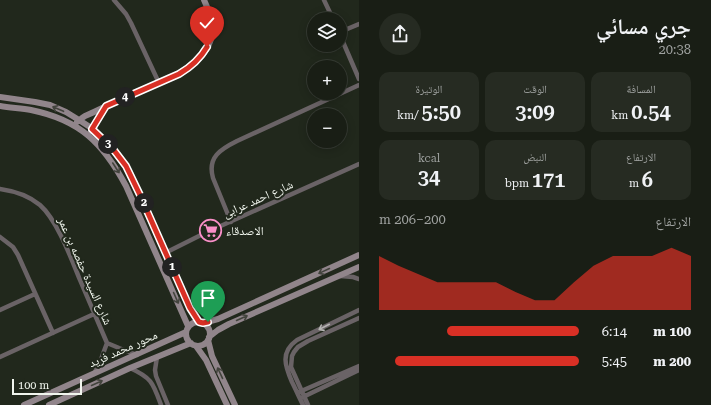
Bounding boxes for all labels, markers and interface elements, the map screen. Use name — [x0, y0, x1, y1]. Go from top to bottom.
pin — [190, 6, 224, 47]
icon: check — [196, 12, 218, 34]
map controls — [307, 12, 347, 148]
button: layers — [307, 12, 347, 52]
button: share — [379, 13, 421, 55]
text: جري مسائي — [596, 14, 691, 39]
text: 20:38 — [659, 42, 691, 57]
button: + — [307, 60, 347, 100]
text: الوتيرة — [416, 83, 442, 96]
text: الوقت — [523, 83, 547, 96]
text: المسافة — [626, 83, 656, 96]
pin: 4 — [115, 87, 135, 107]
text: 4 — [122, 90, 128, 103]
text: 5:50 — [421, 100, 461, 124]
text: 3:09 — [515, 100, 555, 124]
text: 0.54 — [631, 100, 671, 124]
one-way arrow — [52, 104, 64, 112]
button: − — [307, 108, 347, 148]
text: /km — [397, 109, 421, 122]
text: km — [611, 109, 631, 122]
pin: 3 — [98, 134, 118, 154]
text: 3 — [105, 137, 111, 150]
text: النبض — [523, 151, 547, 164]
text: الارتفاع — [626, 151, 656, 164]
text: kcal — [418, 152, 440, 165]
one-way arrow — [112, 162, 120, 174]
text: 34 — [418, 165, 440, 189]
text: 171 — [532, 168, 565, 192]
text: 6 — [642, 168, 653, 192]
street label: شارع احمد عرابى — [221, 177, 296, 222]
text: bpm — [505, 177, 532, 190]
text: m — [629, 177, 642, 190]
pin: 2 — [134, 193, 154, 213]
text: 2 — [141, 196, 147, 209]
text: 200–206 m — [379, 212, 446, 227]
street label: شارع السيدة حفصه بن عمر — [54, 214, 115, 328]
text: الارتفاع — [656, 214, 691, 229]
supermarket icon: الاصدقاء — [198, 218, 224, 244]
place label: الاصدقاء — [226, 224, 264, 238]
pin: 1 — [162, 257, 182, 277]
text: 1 — [169, 260, 175, 273]
one-way arrow — [318, 268, 330, 275]
pin — [191, 281, 225, 322]
icon: arrive — [197, 287, 219, 309]
one-way arrow — [173, 292, 180, 304]
one-way arrow — [236, 314, 248, 321]
one-way arrow — [318, 324, 330, 331]
text: 6:14 — [602, 324, 627, 339]
text: 100 m — [653, 324, 691, 339]
street label: محور محمد فريد — [87, 328, 160, 371]
text: 5:45 — [602, 354, 627, 369]
text: 200 m — [653, 354, 691, 369]
one-way arrow — [216, 367, 223, 379]
scale bar — [12, 377, 82, 396]
text: 100 m — [18, 379, 49, 392]
one-way arrow — [91, 379, 103, 386]

